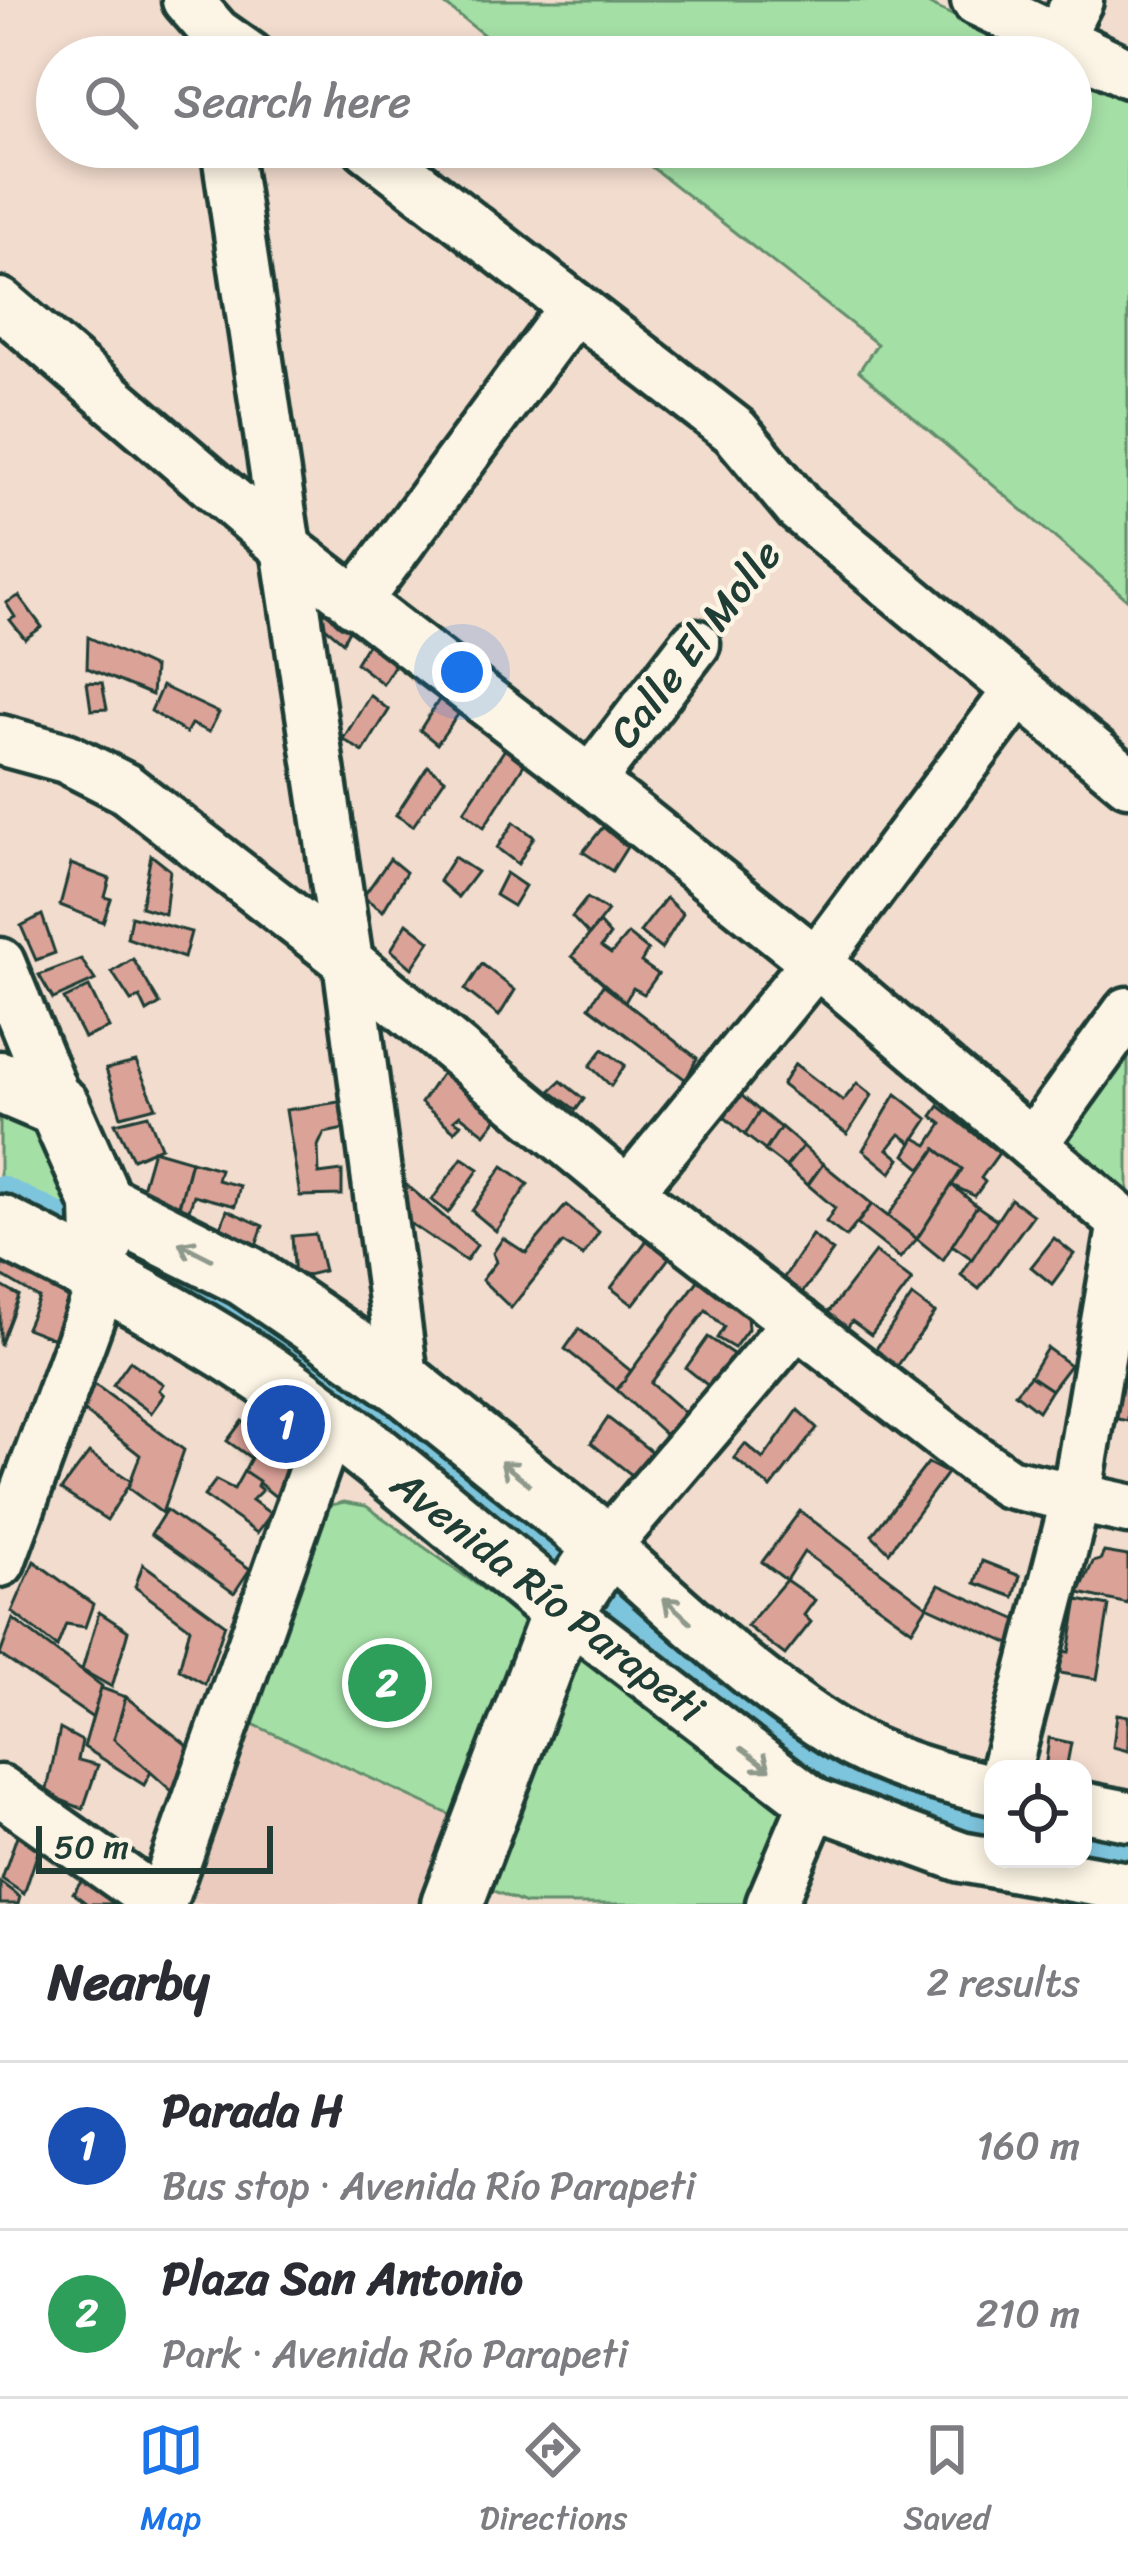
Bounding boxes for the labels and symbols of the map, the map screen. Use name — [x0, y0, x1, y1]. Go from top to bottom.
street label: Calle El Molle — [589, 523, 801, 765]
your location — [432, 642, 492, 702]
one-way arrow — [178, 1238, 213, 1261]
pin: 1 — [247, 1379, 325, 1469]
street label: Avenida Río Parapeti — [374, 1448, 723, 1744]
one-way arrow — [499, 1460, 531, 1486]
one-way arrow — [663, 1597, 693, 1624]
pin: 2 — [348, 1638, 426, 1728]
one-way arrow — [740, 1745, 772, 1772]
scale bar — [36, 1820, 273, 1873]

